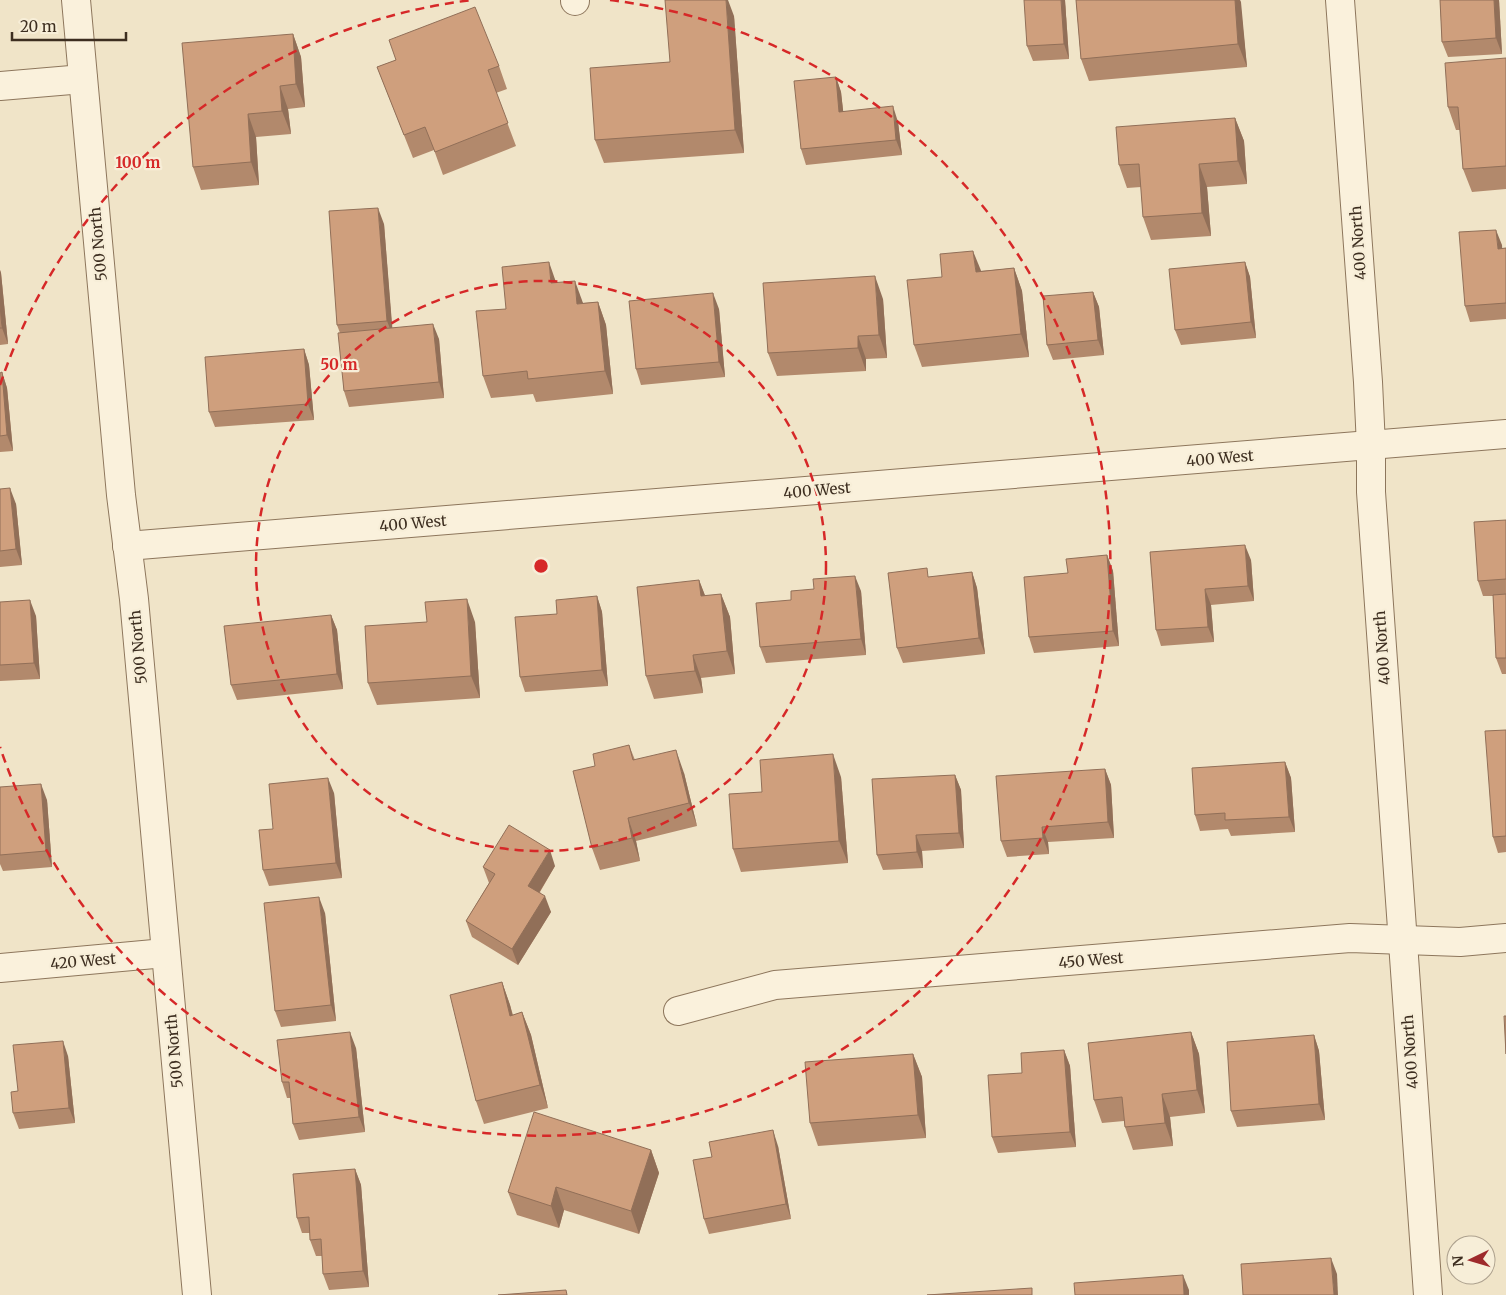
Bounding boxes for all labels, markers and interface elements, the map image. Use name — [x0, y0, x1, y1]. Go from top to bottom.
scale bar — [12, 10, 126, 42]
text: 20 m — [20, 17, 57, 36]
text: 100 m — [116, 153, 160, 172]
street label: 400 North — [1346, 205, 1370, 281]
street label: 500 North — [85, 206, 111, 282]
text: 50 m — [320, 355, 358, 374]
street label: 400 West — [1186, 446, 1255, 470]
street label: 400 West — [783, 478, 852, 502]
street label: 400 West — [379, 511, 448, 535]
centre of rings — [532, 557, 550, 575]
street label: 500 North — [125, 609, 151, 685]
street label: 400 North — [1370, 610, 1394, 686]
street label: 450 West — [1058, 948, 1124, 972]
street label: 420 West — [49, 949, 117, 973]
street label: 500 North — [161, 1013, 187, 1089]
street label: 400 North — [1398, 1014, 1422, 1090]
north arrow — [1446, 1235, 1496, 1285]
text: N — [1449, 1255, 1467, 1267]

